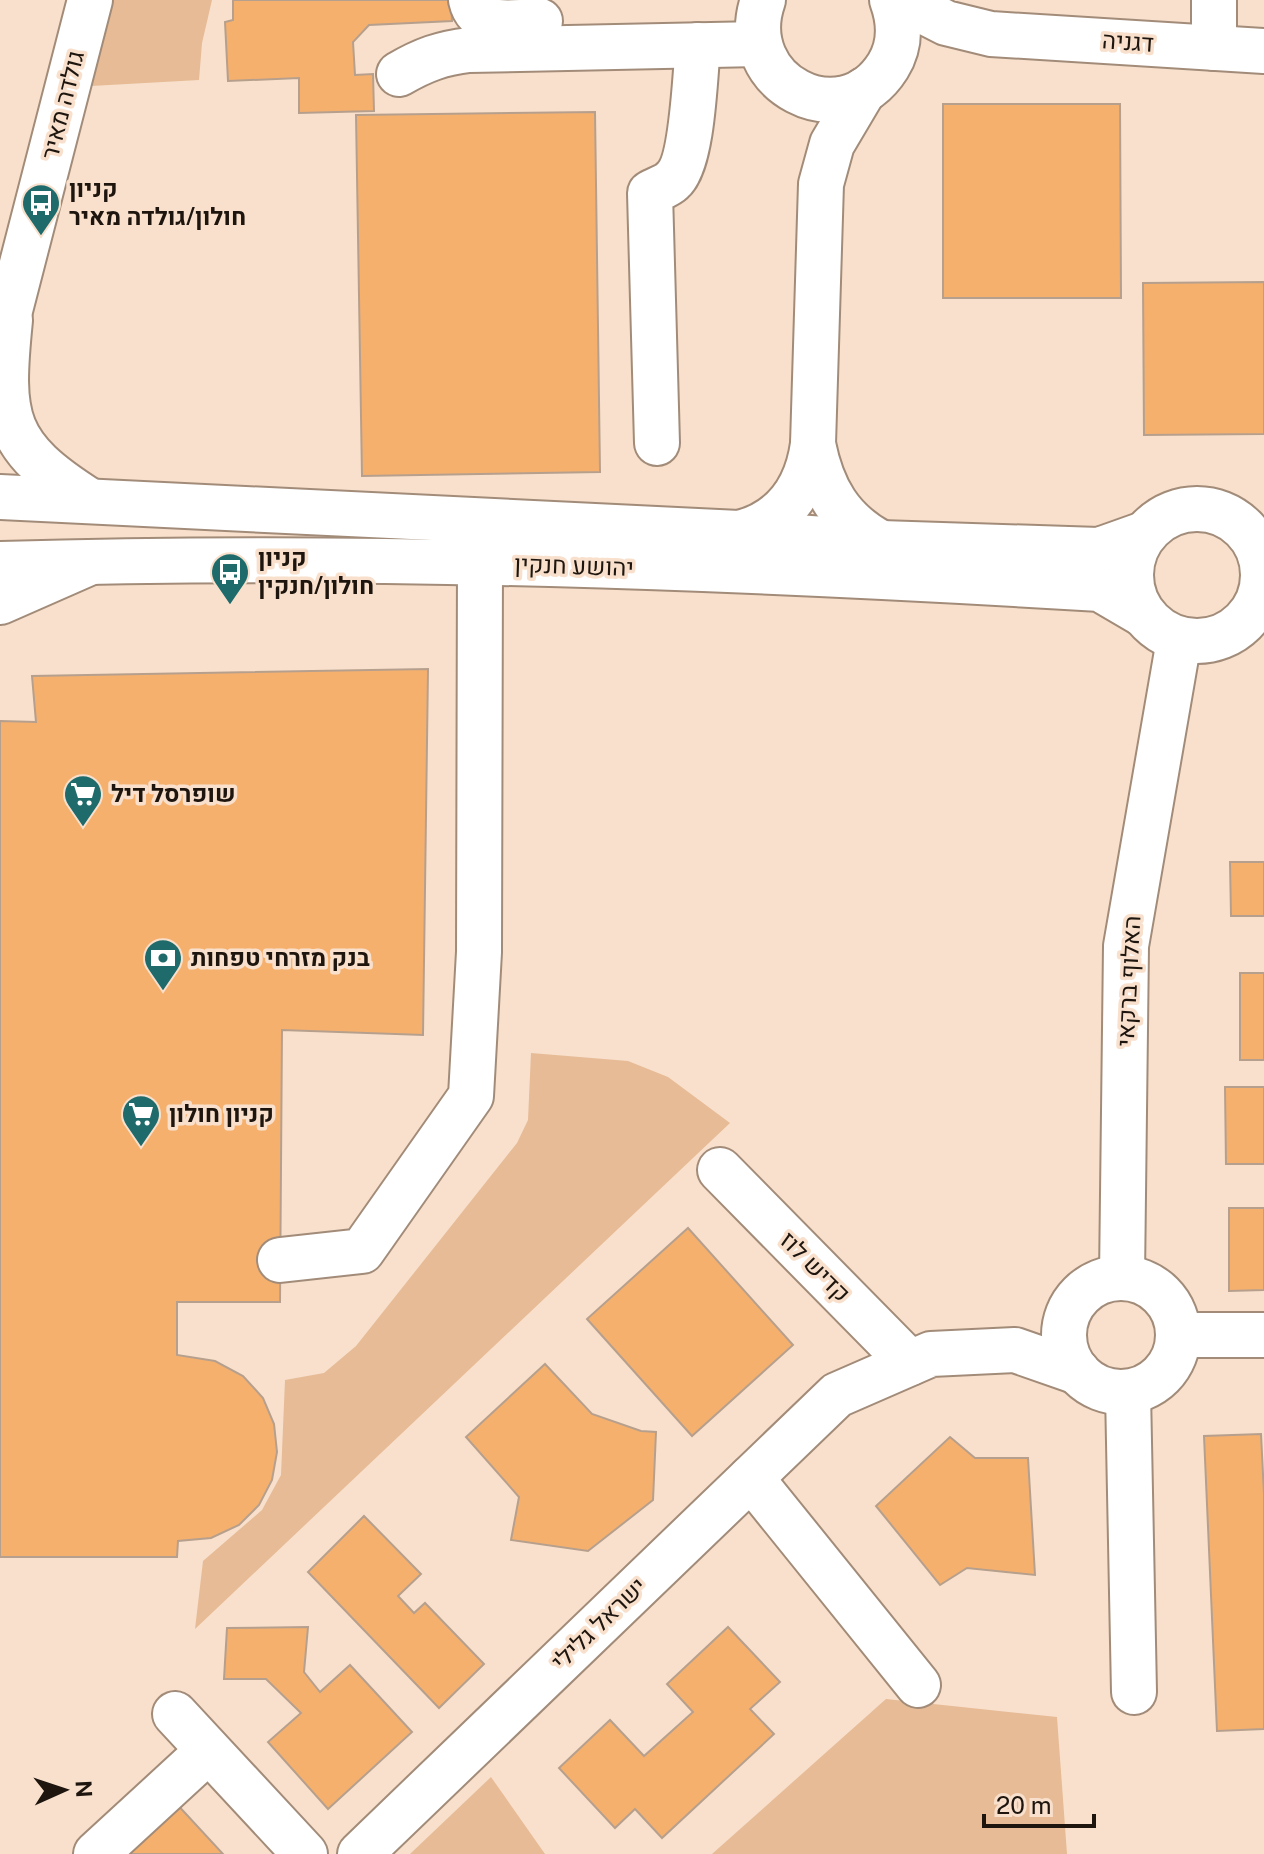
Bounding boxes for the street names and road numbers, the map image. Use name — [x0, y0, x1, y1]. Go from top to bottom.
street label: דגניה — [1101, 25, 1155, 57]
street label: גולדה מאיר — [35, 48, 89, 162]
street label: יהושע חנקין — [514, 549, 634, 581]
street label: האלוף ברקאי — [1111, 915, 1145, 1047]
street label: קדיש לוז — [775, 1225, 857, 1307]
street label: ישראל גלילי — [545, 1572, 651, 1675]

